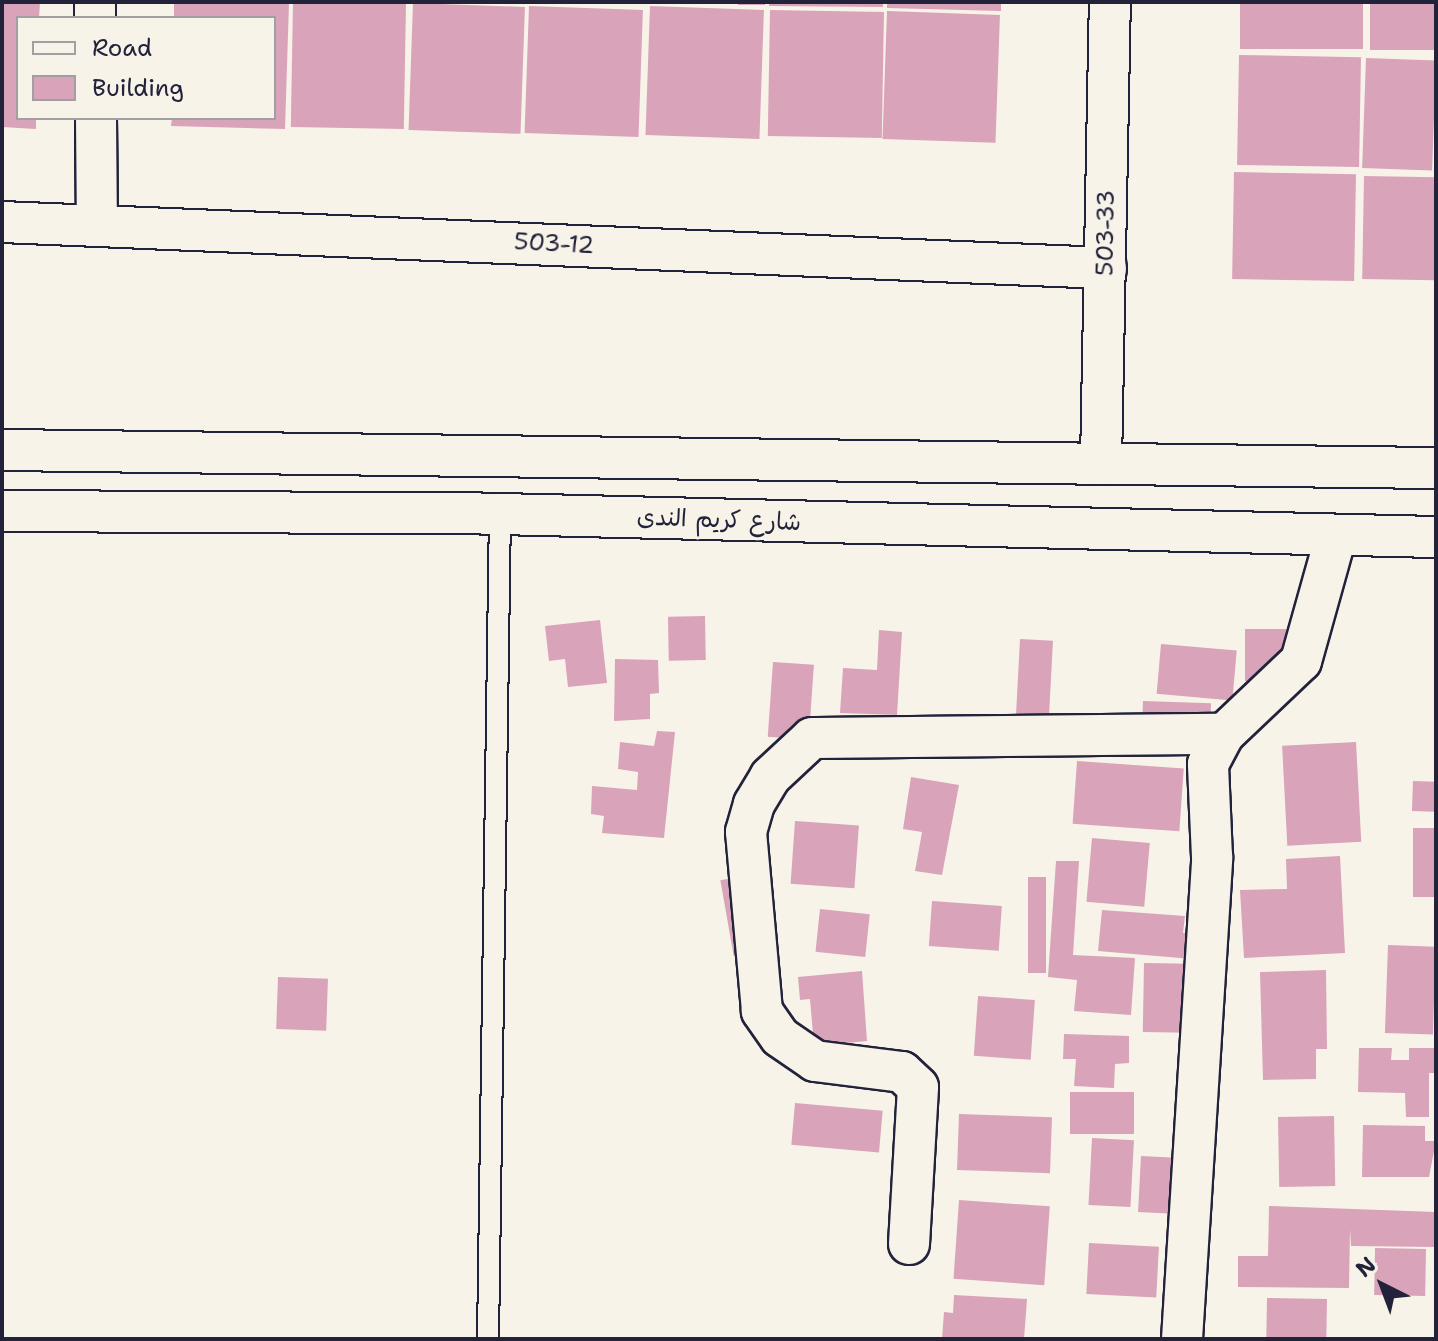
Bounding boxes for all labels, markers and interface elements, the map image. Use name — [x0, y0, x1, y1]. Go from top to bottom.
legend — [16, 16, 276, 120]
text: Road — [92, 32, 152, 64]
text: Building — [92, 72, 184, 104]
street label: 503-33 — [1091, 190, 1121, 276]
street label: 503-12 — [513, 228, 595, 260]
street label: شارع كريم الندى — [636, 503, 802, 537]
north arrow — [1342, 1245, 1422, 1325]
text: N — [1349, 1250, 1382, 1283]

